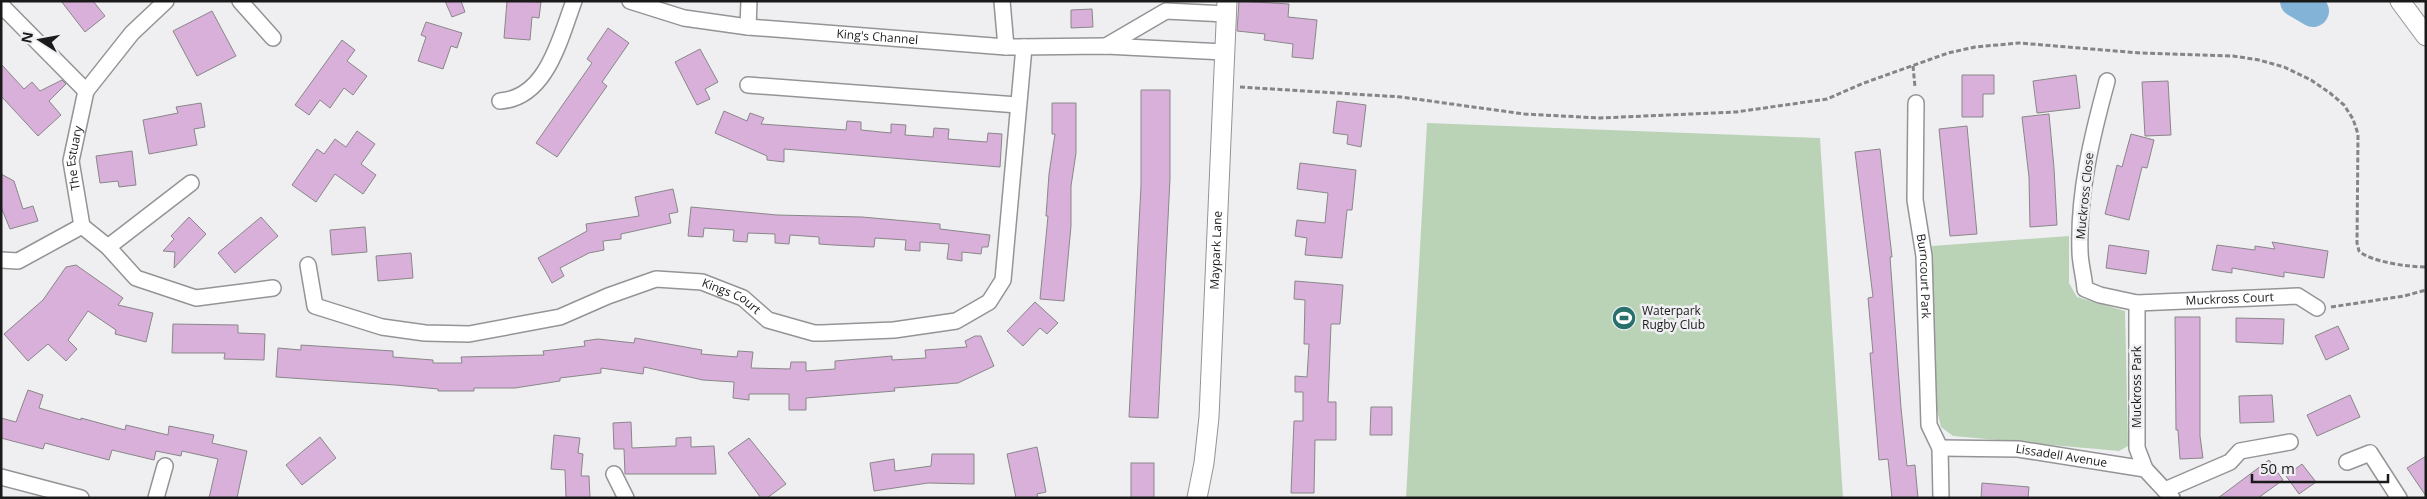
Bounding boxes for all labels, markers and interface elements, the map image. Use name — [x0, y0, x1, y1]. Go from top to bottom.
north arrow — [15, 15, 65, 65]
street label: King's Channel — [836, 25, 919, 48]
text: N — [16, 30, 37, 45]
street label: The Estuary — [62, 123, 87, 192]
street label: Muckross Close — [2071, 151, 2098, 240]
street label: Maypark Lane — [1206, 210, 1226, 290]
street label: Burncourt Park — [1913, 233, 1935, 320]
street label: Kings Court — [700, 274, 765, 318]
street label: Muckross Court — [2185, 288, 2274, 309]
place label: Waterpark Rugby Club — [1642, 302, 1705, 333]
sports icon: Waterpark Rugby Club — [1611, 305, 1637, 331]
street label: Muckross Park — [2128, 345, 2145, 428]
street label: Lissadell Avenue — [2015, 440, 2109, 471]
scale bar — [2252, 452, 2388, 484]
text: 50 m — [2260, 458, 2295, 478]

